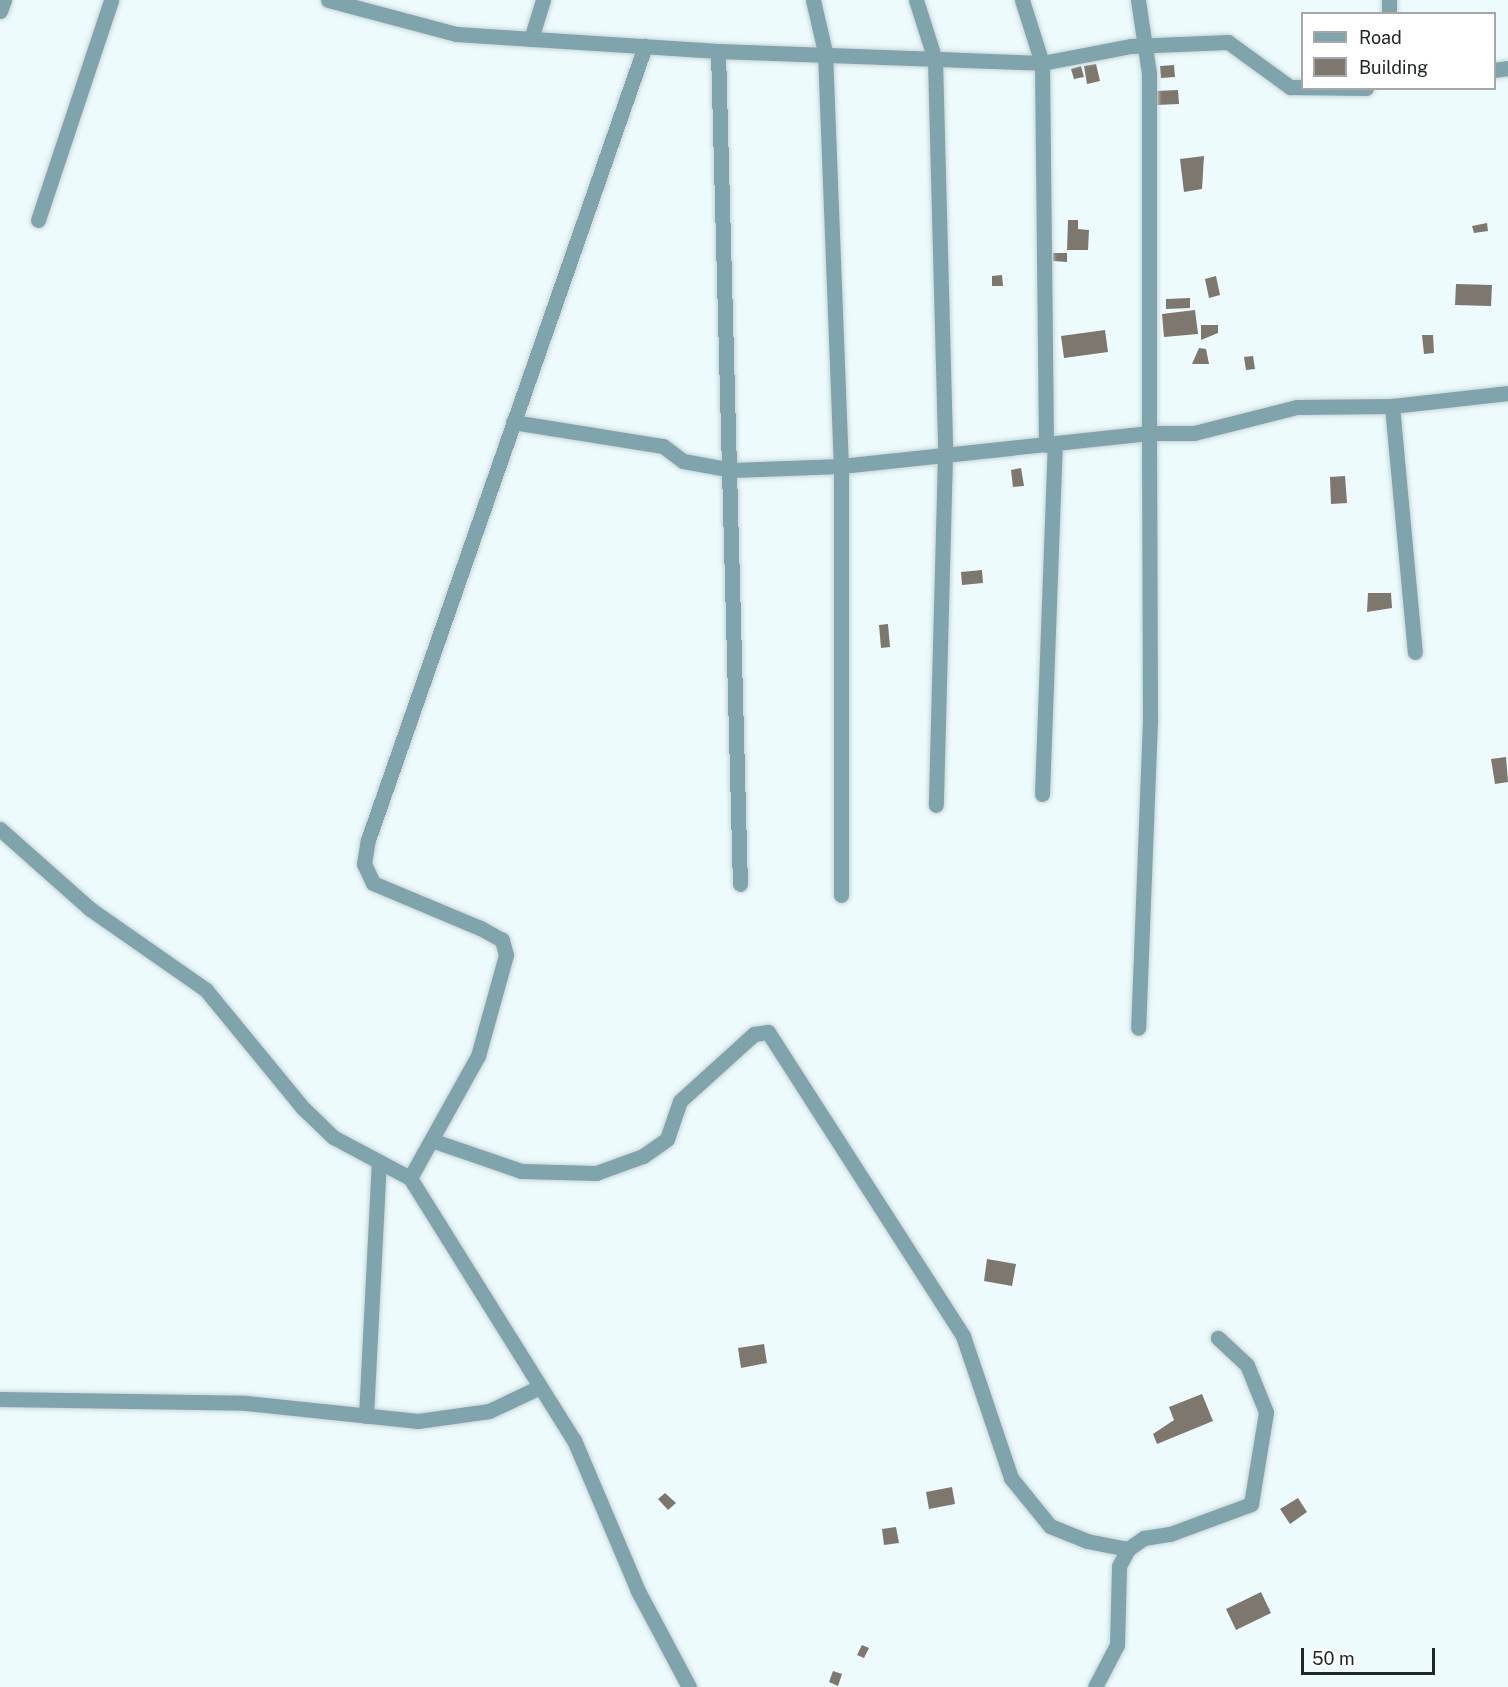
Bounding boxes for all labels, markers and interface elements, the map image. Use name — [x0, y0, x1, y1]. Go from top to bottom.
legend — [1301, 12, 1496, 90]
text: Road — [1359, 27, 1402, 48]
text: Building — [1359, 57, 1428, 78]
scale bar — [1304, 1636, 1438, 1674]
text: 50 m — [1312, 1648, 1355, 1669]

